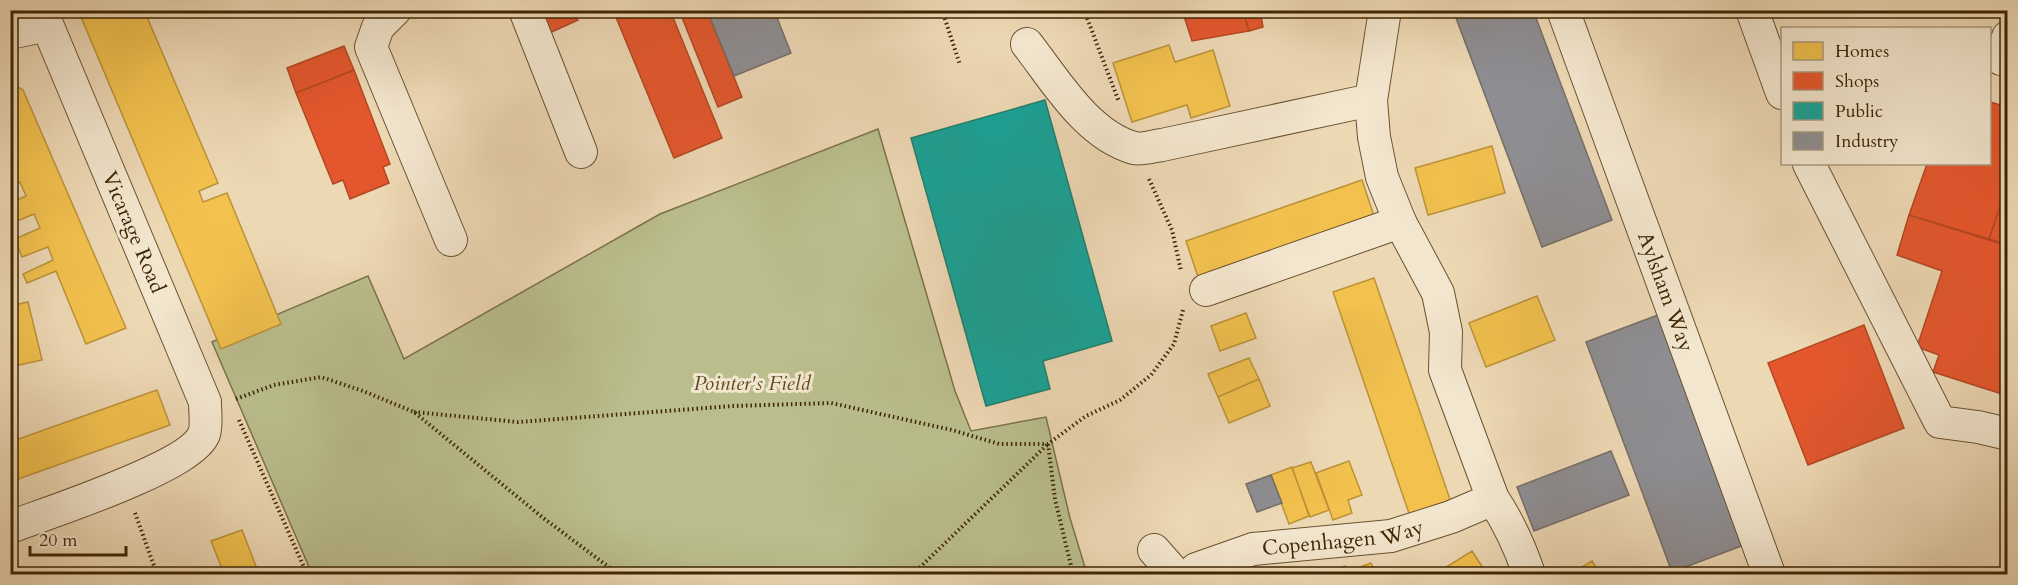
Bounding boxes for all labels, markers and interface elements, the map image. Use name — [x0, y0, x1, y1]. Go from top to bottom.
legend — [1781, 27, 1991, 165]
text: Homes — [1835, 39, 1889, 64]
text: Shops — [1835, 69, 1879, 94]
text: Public — [1835, 99, 1883, 124]
text: Industry — [1835, 129, 1899, 154]
street label: Vicarage Road — [95, 167, 172, 298]
street label: Aylsham Way — [1630, 228, 1701, 356]
park label: Pointer's Field — [693, 369, 811, 398]
street label: Copenhagen Way — [1261, 513, 1427, 563]
scale bar — [30, 519, 126, 557]
text: 20 m — [39, 528, 78, 553]

